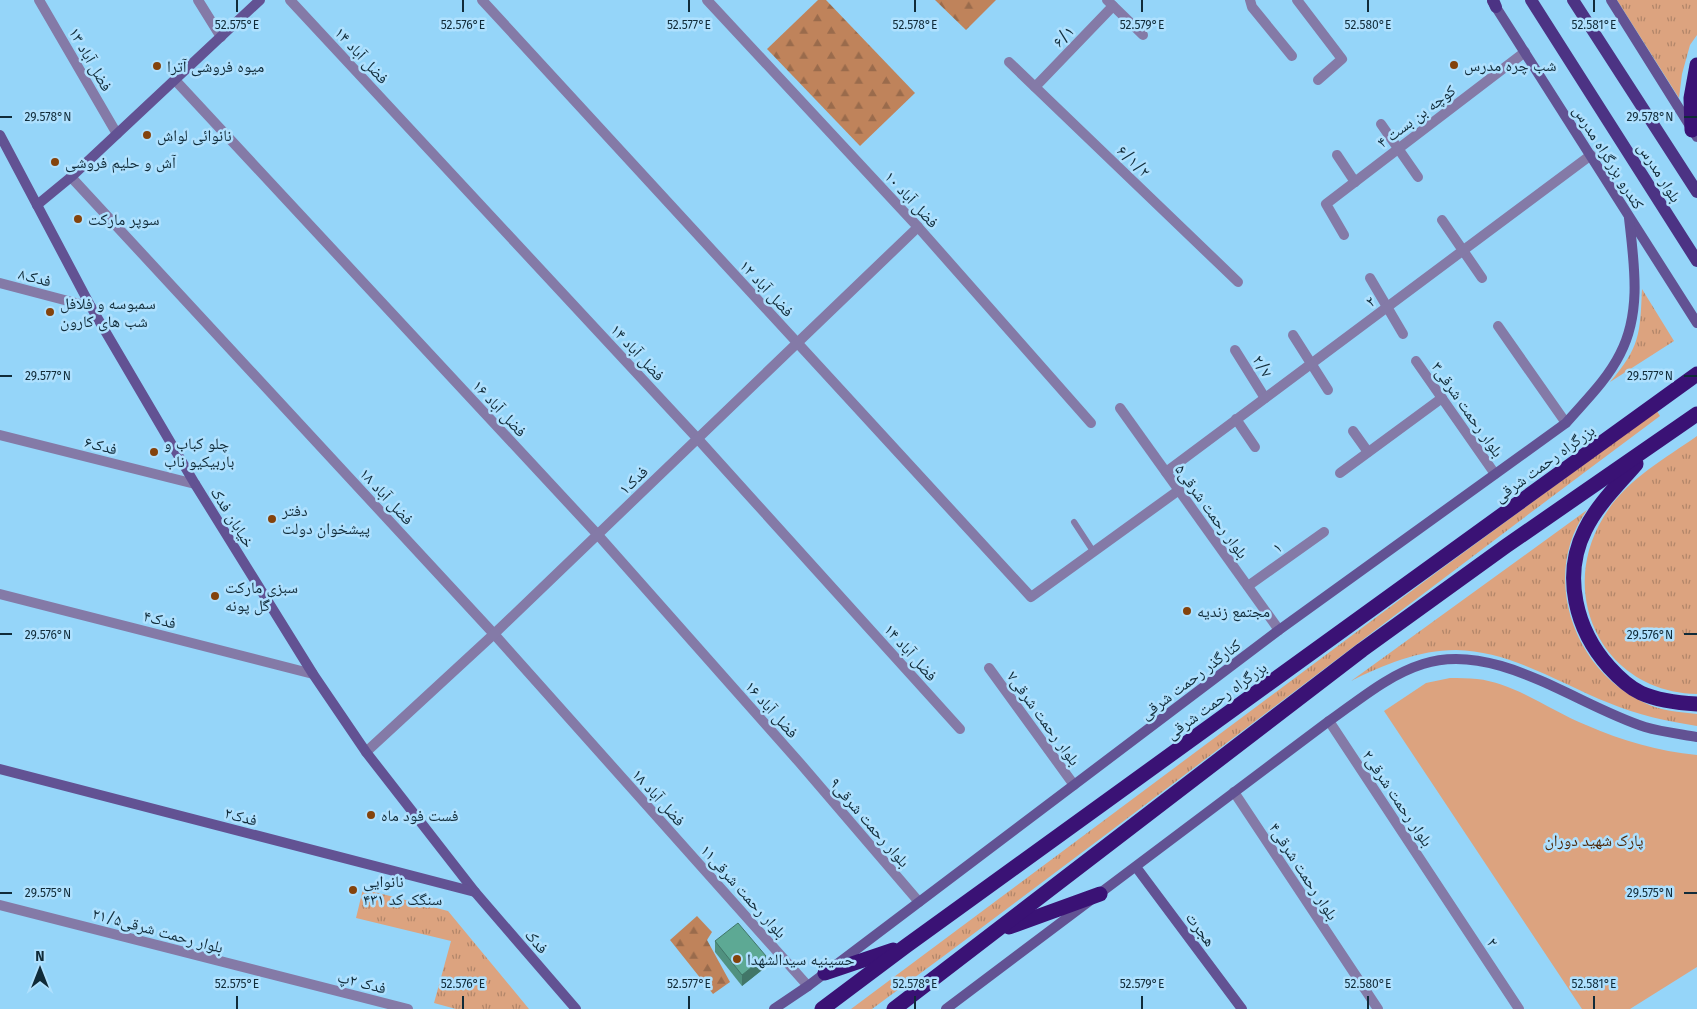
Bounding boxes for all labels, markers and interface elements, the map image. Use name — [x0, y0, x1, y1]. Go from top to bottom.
text: 52.575°E — [215, 18, 259, 32]
text: 52.576°E — [441, 18, 485, 32]
text: 52.577°E — [667, 18, 711, 32]
text: 52.578°E — [893, 18, 937, 32]
text: 52.579°E — [1120, 18, 1164, 32]
text: 52.580°E — [1345, 18, 1391, 32]
text: 52.581°E — [1572, 18, 1616, 32]
street label: ۶/۱ — [1049, 22, 1078, 51]
street label: فضل آباد ۱۴ — [330, 23, 393, 88]
street label: فضل آباد ۱۳ — [64, 24, 116, 95]
place label: شب چره مدرس — [1464, 56, 1557, 76]
place label: میوه فروشی آترا — [167, 57, 264, 77]
marker: شب چره مدرس — [1448, 59, 1460, 71]
marker: میوه فروشی آترا — [151, 60, 163, 72]
street label: کوچه بن بست ۴ — [1373, 81, 1460, 153]
street label: کندرو بزرگراه مدرس — [1568, 102, 1648, 213]
text: 29.578°N — [24, 110, 72, 124]
text: 29.578°N — [1626, 110, 1674, 124]
place label: نانوائی لواش — [157, 126, 232, 146]
marker: نانوائی لواش — [141, 129, 153, 141]
street label: بلوار مدرس — [1633, 139, 1685, 206]
street label: ۶/۱/۲ — [1113, 141, 1154, 181]
place label: آش و حلیم فروشی — [65, 153, 177, 173]
marker: آش و حلیم فروشی — [49, 156, 61, 168]
street label: فضل آباد ۱۰ — [880, 167, 943, 232]
place label: سوپر مارکت — [88, 210, 159, 229]
marker: سوپر مارکت — [72, 213, 84, 225]
street label: فضل آباد ۱۲ — [735, 256, 798, 321]
street label: فدک۸ — [17, 264, 53, 291]
street label: ۲ — [1362, 292, 1379, 311]
place label: سمبوسه و فلافل شب های کارون — [60, 294, 156, 332]
marker: سمبوسه و فلافل شب های کارون — [44, 306, 56, 318]
street label: فضل آباد ۱۴ — [606, 320, 669, 385]
street label: ۲/۷ — [1249, 352, 1277, 381]
street label: بلوار رحمت شرقی۳ — [1427, 358, 1508, 461]
text: 29.577°N — [25, 369, 71, 383]
text: 29.577°N — [1627, 369, 1673, 383]
street label: فضل آباد ۱۶ — [468, 376, 531, 441]
street label: بزرگراه رحمت شرقی — [1490, 421, 1599, 507]
street label: فدک۶ — [83, 432, 119, 459]
place label: چلو کباب و باربیکیو ناب — [164, 434, 234, 471]
marker: چلو کباب و باربیکیو ناب — [148, 446, 160, 458]
street label: ۵بلوار رحمت شرقی — [1170, 460, 1252, 563]
street label: فدک۱ — [615, 462, 652, 499]
street label: فضل آباد ۱۸ — [355, 464, 418, 529]
street label: خیابان فدک — [206, 483, 259, 552]
place label: دفتر پیشخوان دولت — [281, 501, 370, 539]
marker: دفتر پیشخوان دولت — [266, 513, 278, 525]
street label: ۱ — [1269, 538, 1286, 557]
place label: سبزی مارکت گل پونه — [225, 578, 298, 616]
marker: سبزی مارکت گل پونه — [209, 590, 221, 602]
place label: مجتمع زندیه — [1197, 602, 1270, 622]
marker: مجتمع زندیه — [1181, 605, 1193, 617]
street label: فدک۴ — [142, 606, 178, 633]
street label: فضل آباد ۱۴ — [879, 620, 941, 686]
text: 29.576°N — [25, 628, 71, 642]
text: 29.576°N — [1627, 628, 1673, 642]
street label: کنارگذر رحمت شرقی — [1136, 635, 1245, 724]
street label: بزرگراه رحمت شرقی — [1162, 658, 1271, 744]
street label: بلوار رحمت شرقی۷ — [1002, 667, 1084, 770]
street label: فضل آباد ۱۶ — [740, 677, 802, 743]
street label: بلوار رحمت شرقی۲ — [1358, 746, 1437, 851]
street label: فضل آباد ۱۸ — [627, 765, 689, 831]
street label: بلوار رحمت شرقی۹ — [825, 774, 914, 872]
street label: فدک۲ — [222, 803, 259, 830]
place label: فست فود ماه — [381, 806, 459, 825]
marker: فست فود ماه — [365, 809, 377, 821]
street label: بلوار رحمت شرقی۴ — [1264, 819, 1342, 924]
park label: پارک شهید دوران — [1544, 831, 1644, 851]
street label: بلوار رحمت شرقی۱۱ — [696, 841, 791, 943]
place label: نانوایی سنگک کد ۴۳۱ — [363, 872, 442, 909]
marker: نانوایی سنگک کد ۴۳۱ — [347, 884, 359, 896]
text: 29.575°N — [25, 886, 71, 900]
text: 29.575°N — [1627, 886, 1673, 900]
street label: بلوار رحمت شرقی۲۱/۵ — [90, 904, 225, 958]
street label: هجرت — [1182, 909, 1220, 950]
street label: فدک — [521, 925, 552, 957]
street label: ۲ — [1483, 934, 1503, 950]
north arrow — [15, 944, 65, 994]
text: N — [35, 948, 45, 965]
place label: حسینیه سیدالشهدا — [747, 950, 855, 969]
marker: حسینیه سیدالشهدا — [731, 953, 743, 965]
street label: فدک ۲پ — [335, 967, 388, 998]
text: 52.575°E — [215, 977, 259, 991]
text: 52.576°E — [441, 977, 485, 991]
text: 52.577°E — [667, 977, 711, 991]
text: 52.578°E — [893, 977, 937, 991]
text: 52.579°E — [1120, 977, 1164, 991]
text: 52.580°E — [1345, 977, 1391, 991]
text: 52.581°E — [1572, 977, 1616, 991]

